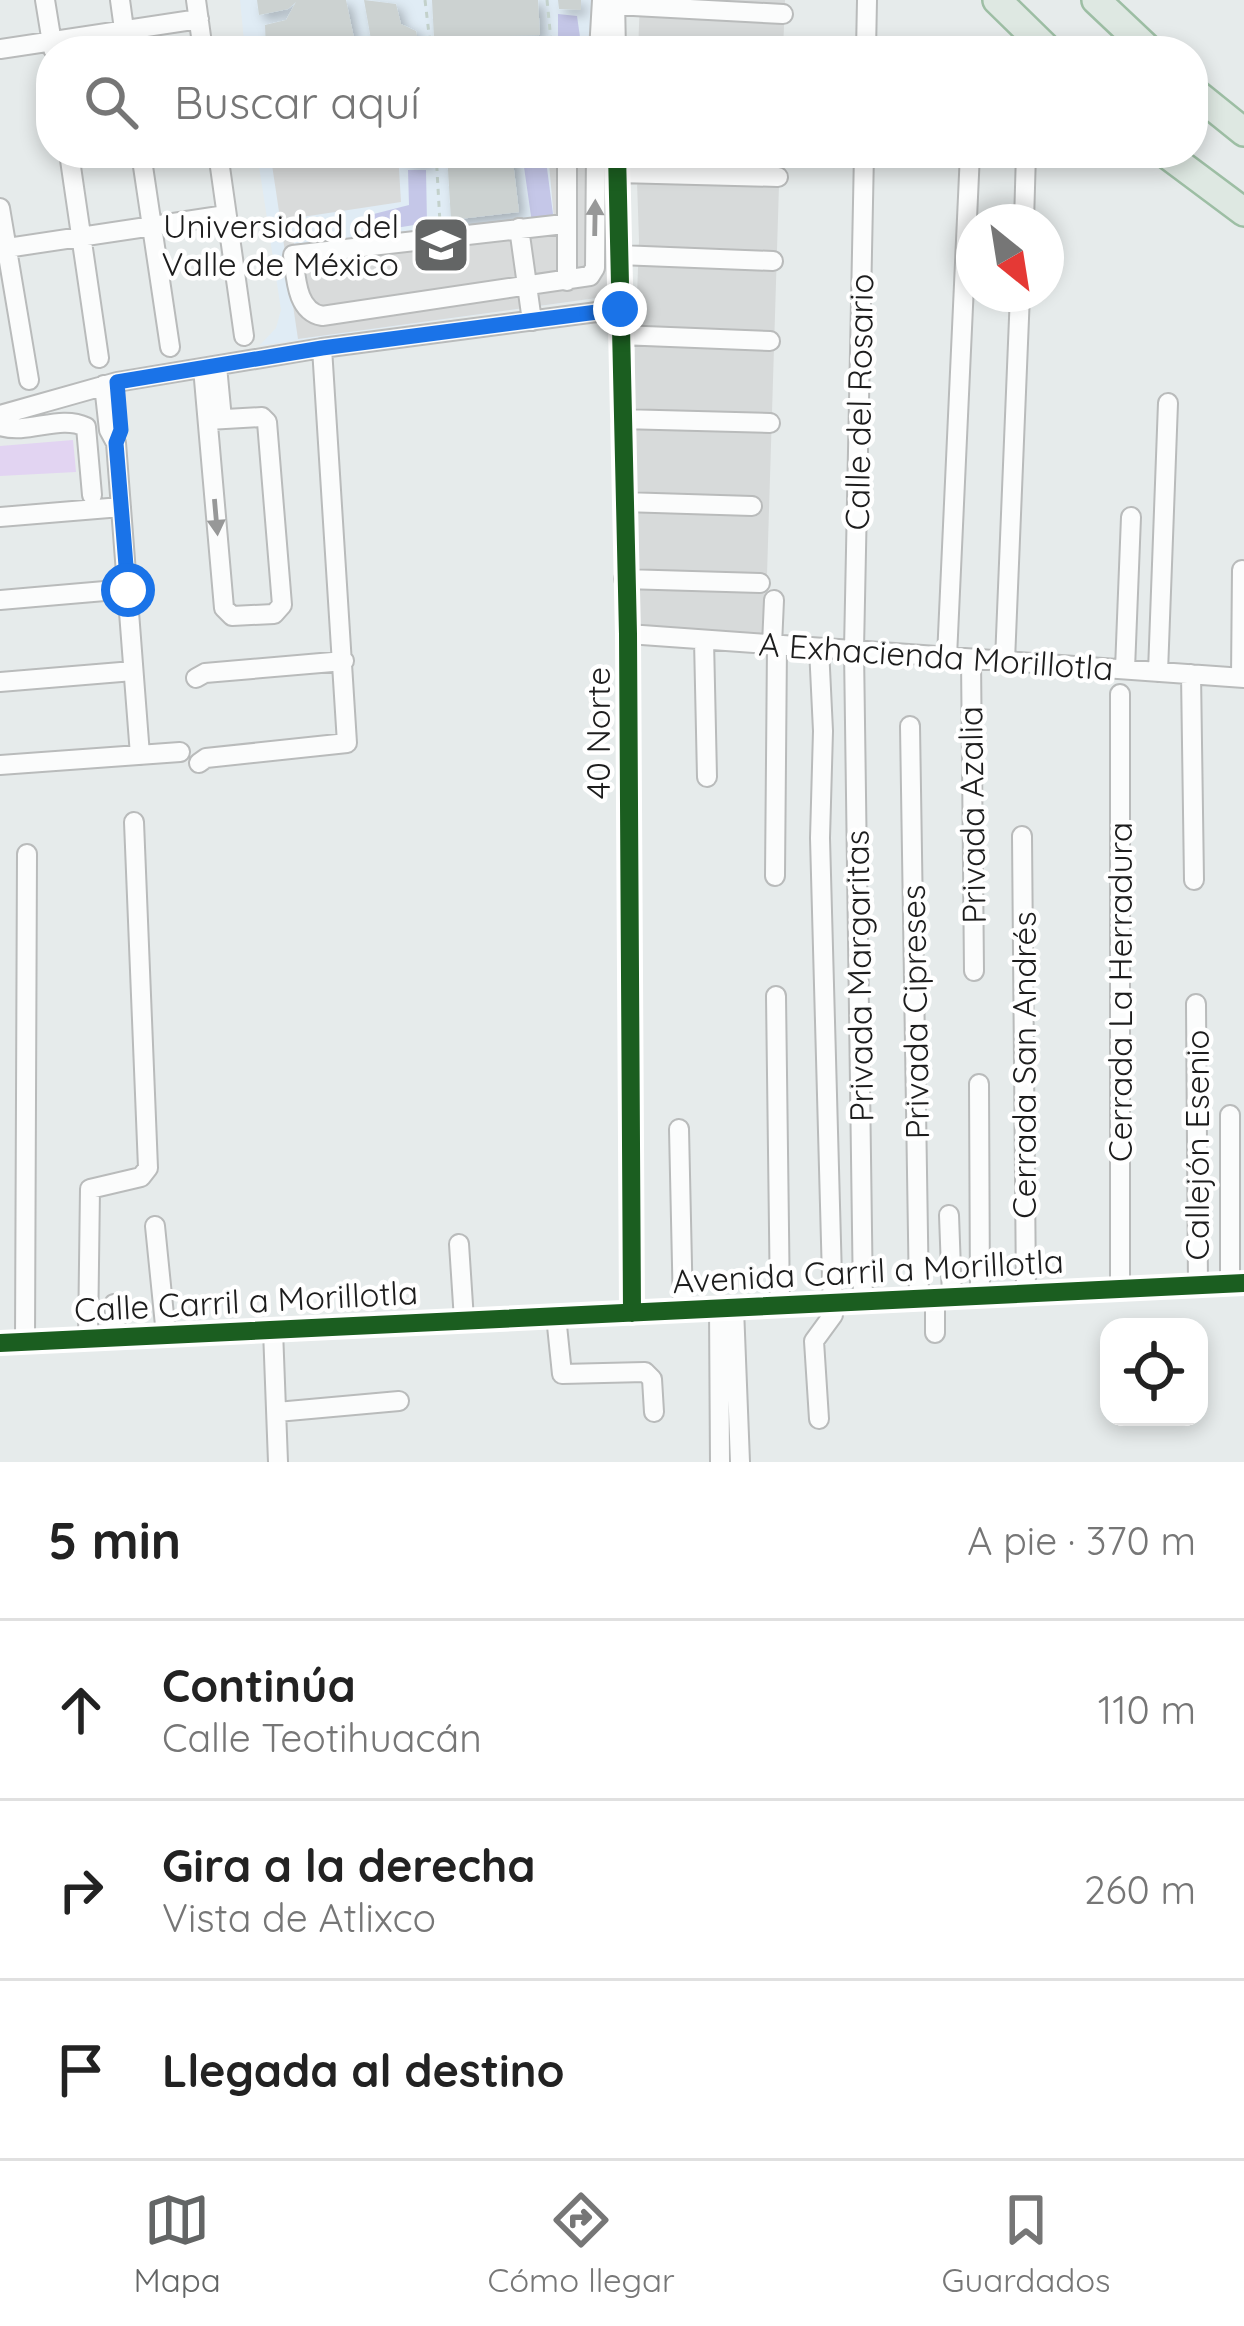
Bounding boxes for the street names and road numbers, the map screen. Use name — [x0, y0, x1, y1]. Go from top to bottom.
street label: Calle del Rosario — [836, 273, 881, 531]
street label: A Exhacienda Morillotla — [757, 623, 1115, 688]
street label: 40 Norte — [577, 667, 618, 799]
street label: Privada Azalia — [949, 706, 994, 924]
street label: Cerrada La Herradura — [1099, 822, 1140, 1162]
street label: Privada Margaritas — [835, 830, 882, 1122]
street label: Privada Cipreses — [892, 884, 937, 1140]
street label: Cerrada San Andrés — [1003, 911, 1044, 1219]
street label: Callejón Esenio — [1176, 1030, 1217, 1260]
street label: Avenida Carril a Morillotla — [671, 1240, 1065, 1301]
street label: Calle Carril a Morillotla — [73, 1271, 419, 1330]

